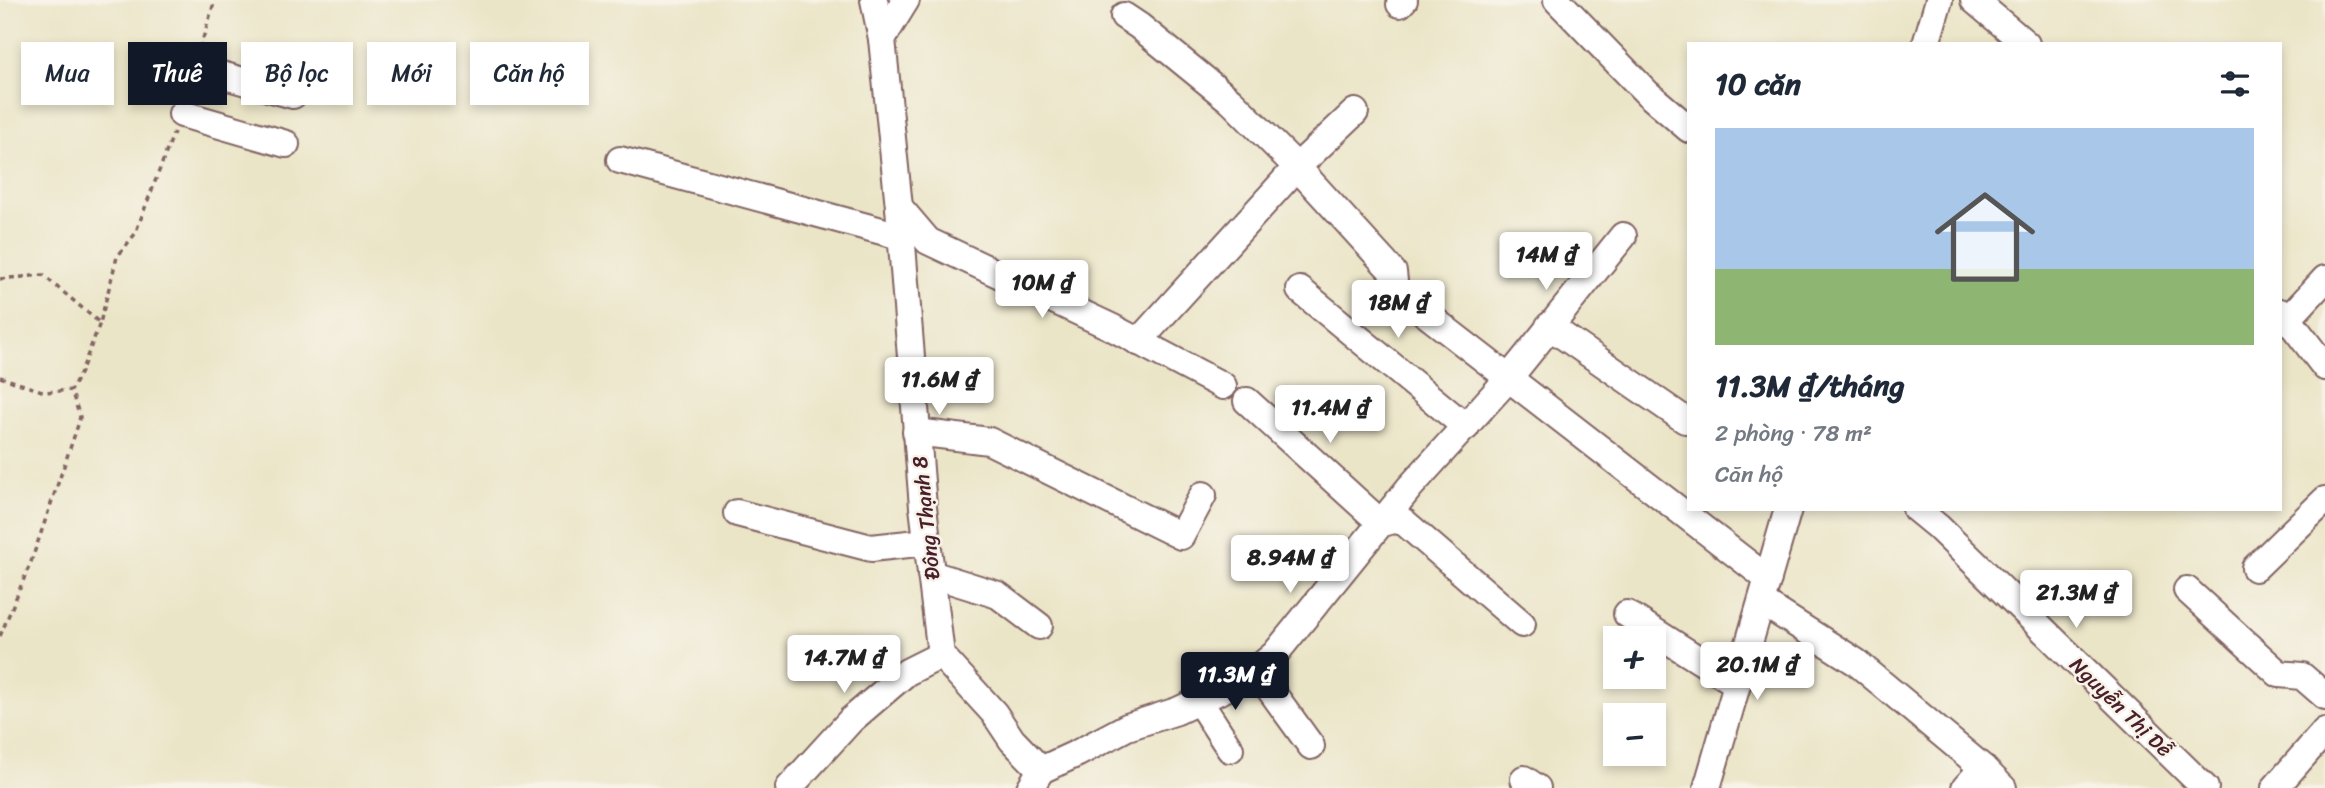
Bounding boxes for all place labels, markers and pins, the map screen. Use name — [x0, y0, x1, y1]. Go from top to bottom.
pin: 14M ₫ — [1497, 232, 1595, 292]
pin: 10M ₫ — [993, 260, 1091, 320]
pin: 18M ₫ — [1349, 280, 1447, 340]
pin: 11.6M ₫ — [874, 358, 1004, 417]
pin: 11.4M ₫ — [1265, 386, 1395, 445]
pin: 8.94M ₫ — [1225, 536, 1355, 595]
pin: 21.3M ₫ — [2011, 570, 2141, 630]
pin: 14.7M ₫ — [779, 636, 909, 695]
pin: 20.1M ₫ — [1692, 642, 1822, 702]
pin: 11.3M ₫ — [1170, 652, 1300, 712]

